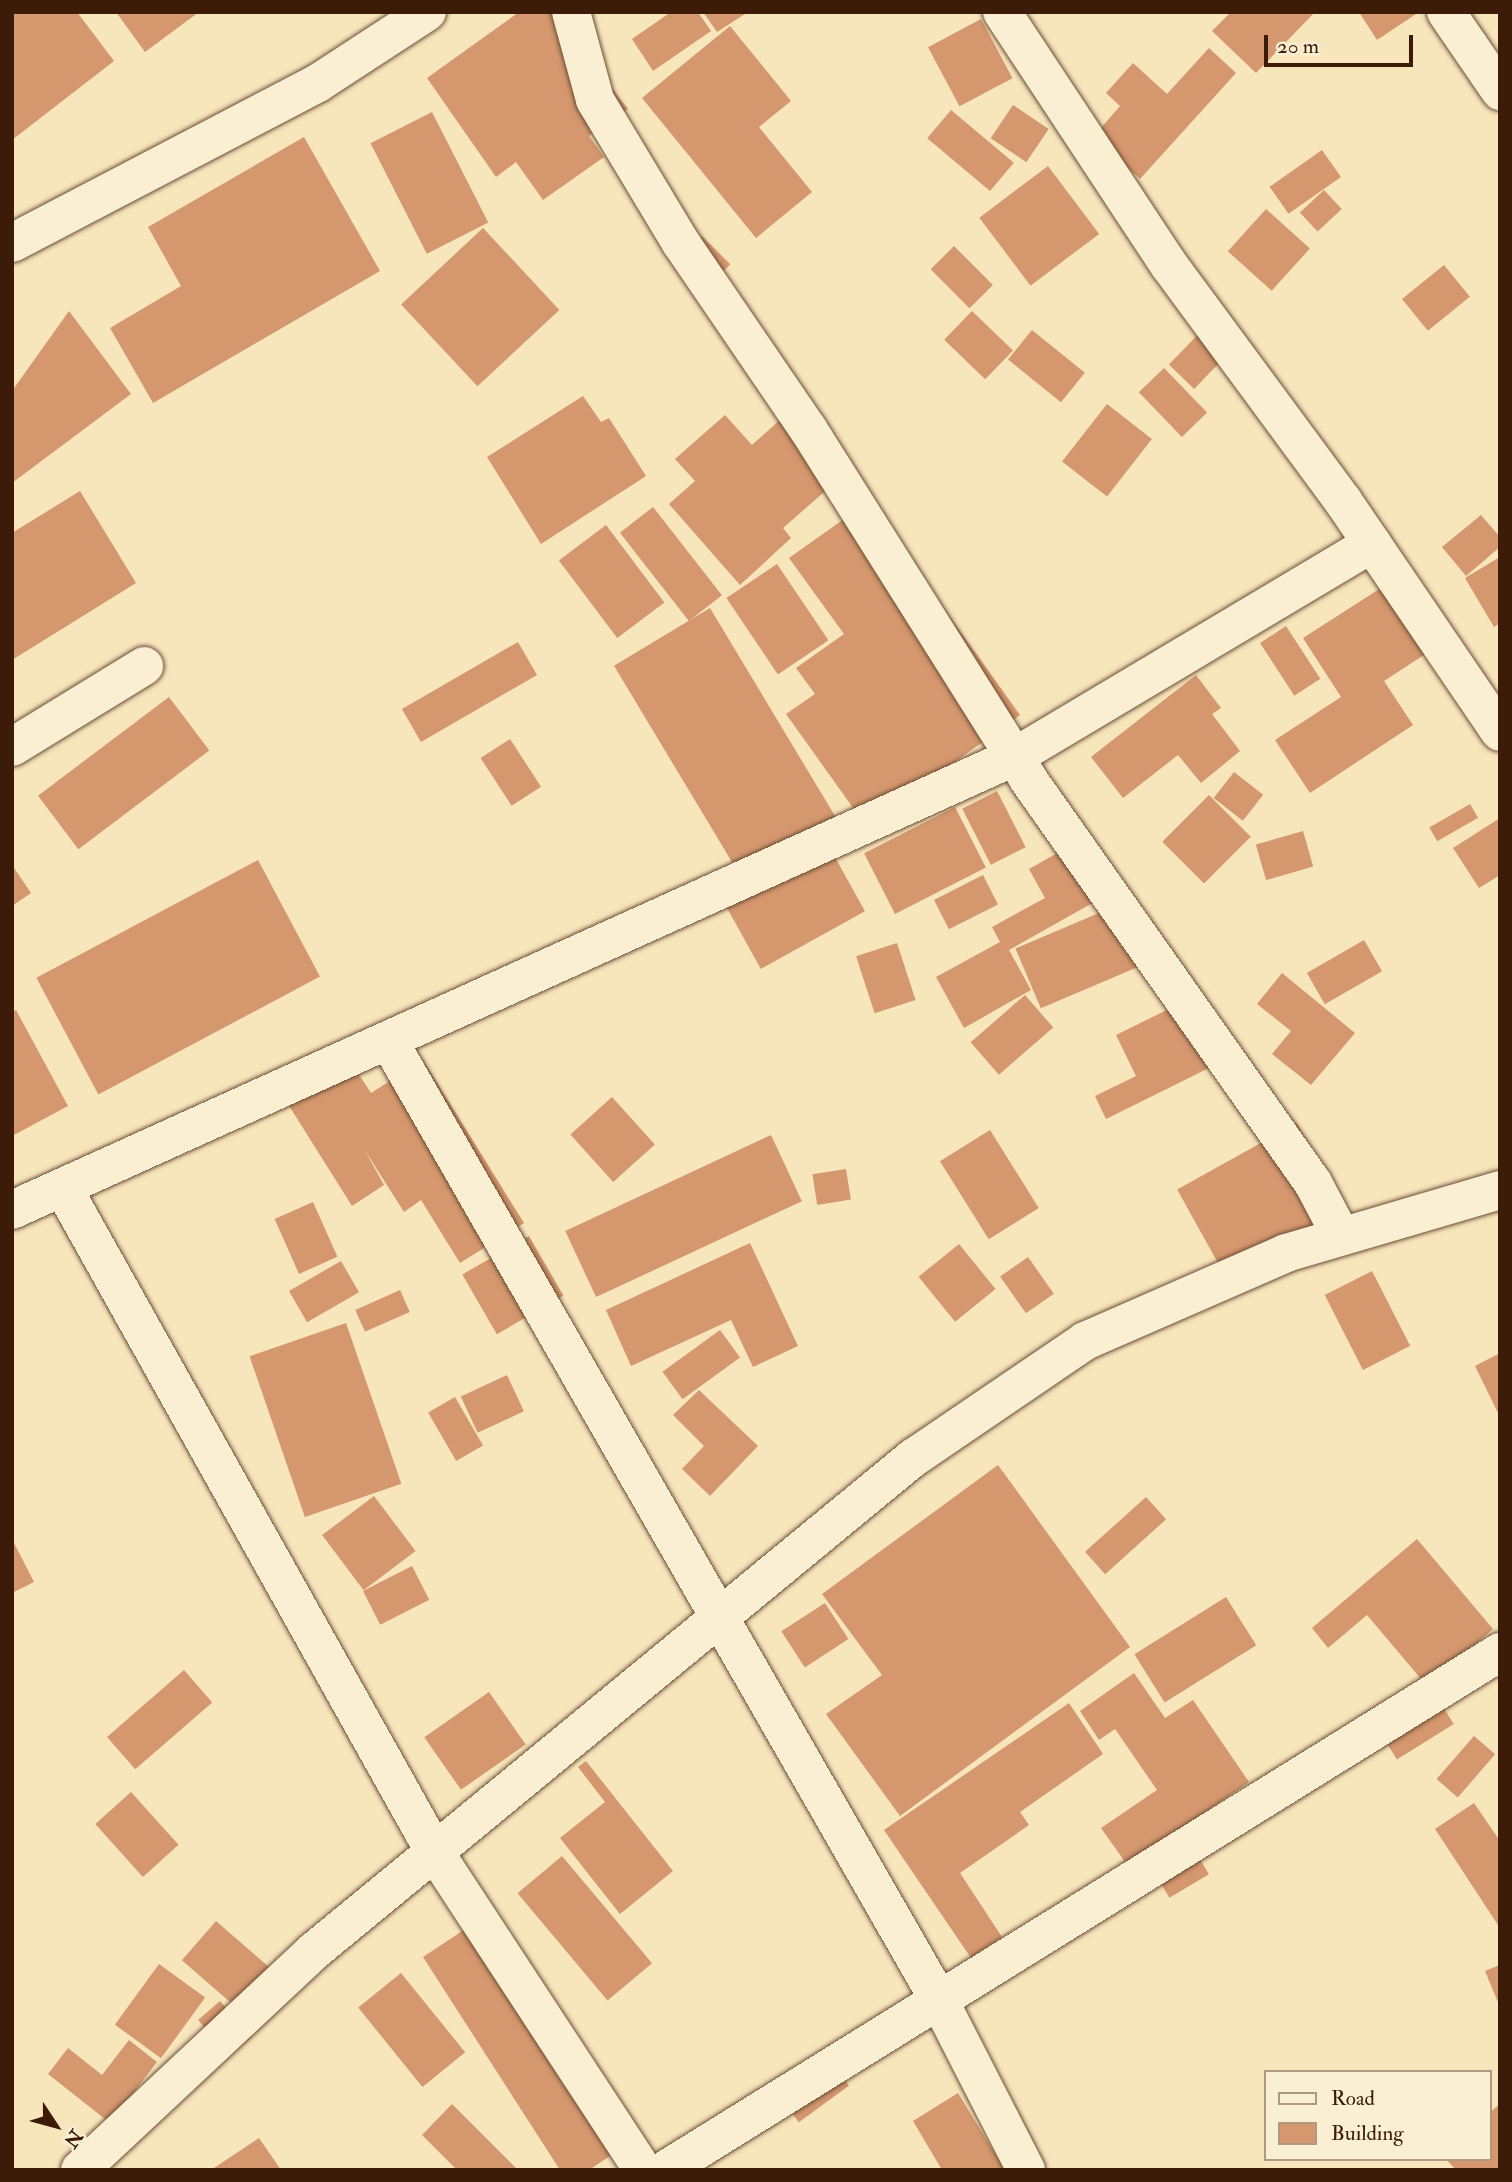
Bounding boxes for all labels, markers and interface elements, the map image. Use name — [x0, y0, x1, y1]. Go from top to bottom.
scale bar — [1267, 21, 1416, 65]
text: 20 m — [1277, 33, 1319, 60]
legend — [1264, 2070, 1491, 2161]
text: Road — [1331, 2085, 1375, 2112]
north arrow — [21, 2091, 91, 2161]
text: Building — [1331, 2120, 1404, 2147]
text: N — [58, 2124, 88, 2152]

